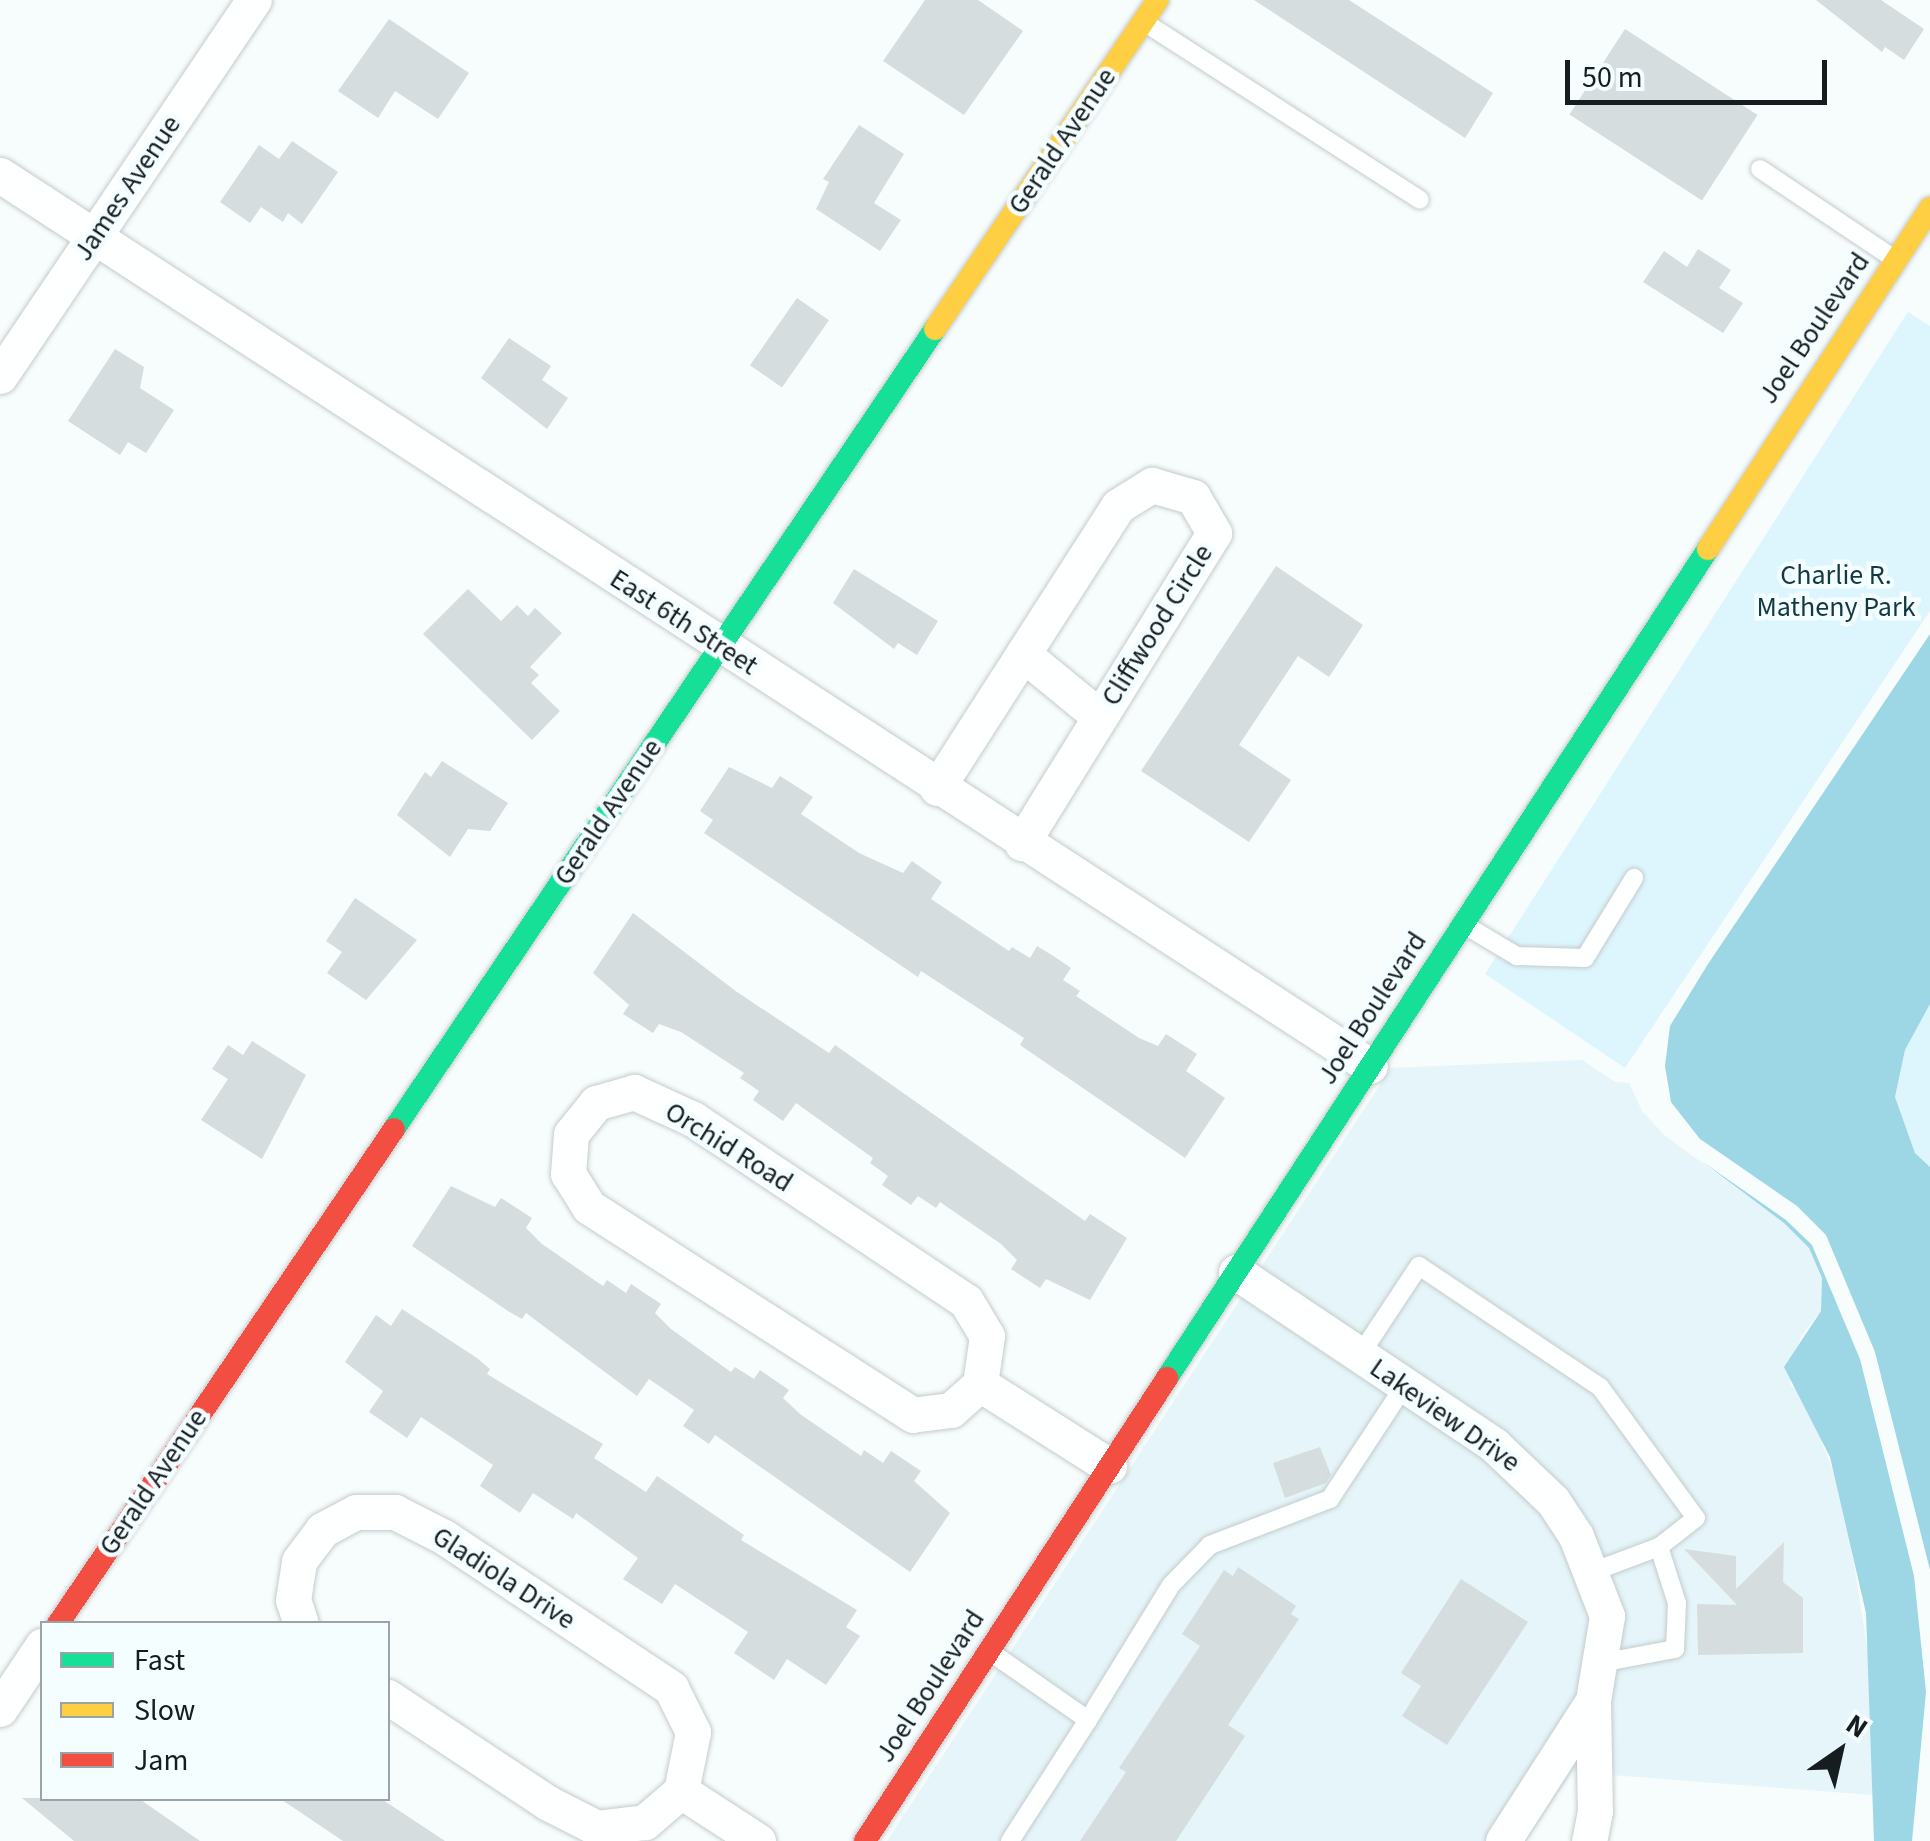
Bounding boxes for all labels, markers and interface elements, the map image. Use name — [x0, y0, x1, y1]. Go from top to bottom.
scale bar — [1570, 40, 1832, 102]
text: 50 m — [1582, 56, 1643, 99]
street label: Gerald Avenue — [1001, 62, 1123, 220]
street label: James Avenue — [66, 109, 188, 267]
street label: Joel Boulevard — [1751, 246, 1877, 410]
street label: Cliffwood Circle — [1094, 538, 1220, 712]
park label: Charlie R. Matheny Park — [1756, 558, 1916, 624]
street label: East 6th Street — [604, 562, 764, 682]
street label: Gerald Avenue — [547, 733, 669, 891]
street label: Joel Boulevard — [1310, 926, 1434, 1090]
street label: Orchid Road — [659, 1095, 799, 1199]
street label: Lakeview Drive — [1363, 1351, 1527, 1479]
street label: Gerald Avenue — [92, 1403, 214, 1561]
street label: Gladiola Drive — [426, 1519, 582, 1637]
street label: Joel Boulevard — [868, 1604, 992, 1768]
legend — [40, 1621, 390, 1801]
text: Fast — [134, 1639, 185, 1682]
text: Slow — [134, 1689, 195, 1732]
north arrow — [1790, 1701, 1890, 1801]
text: N — [1838, 1704, 1876, 1748]
text: Jam — [134, 1739, 188, 1782]

